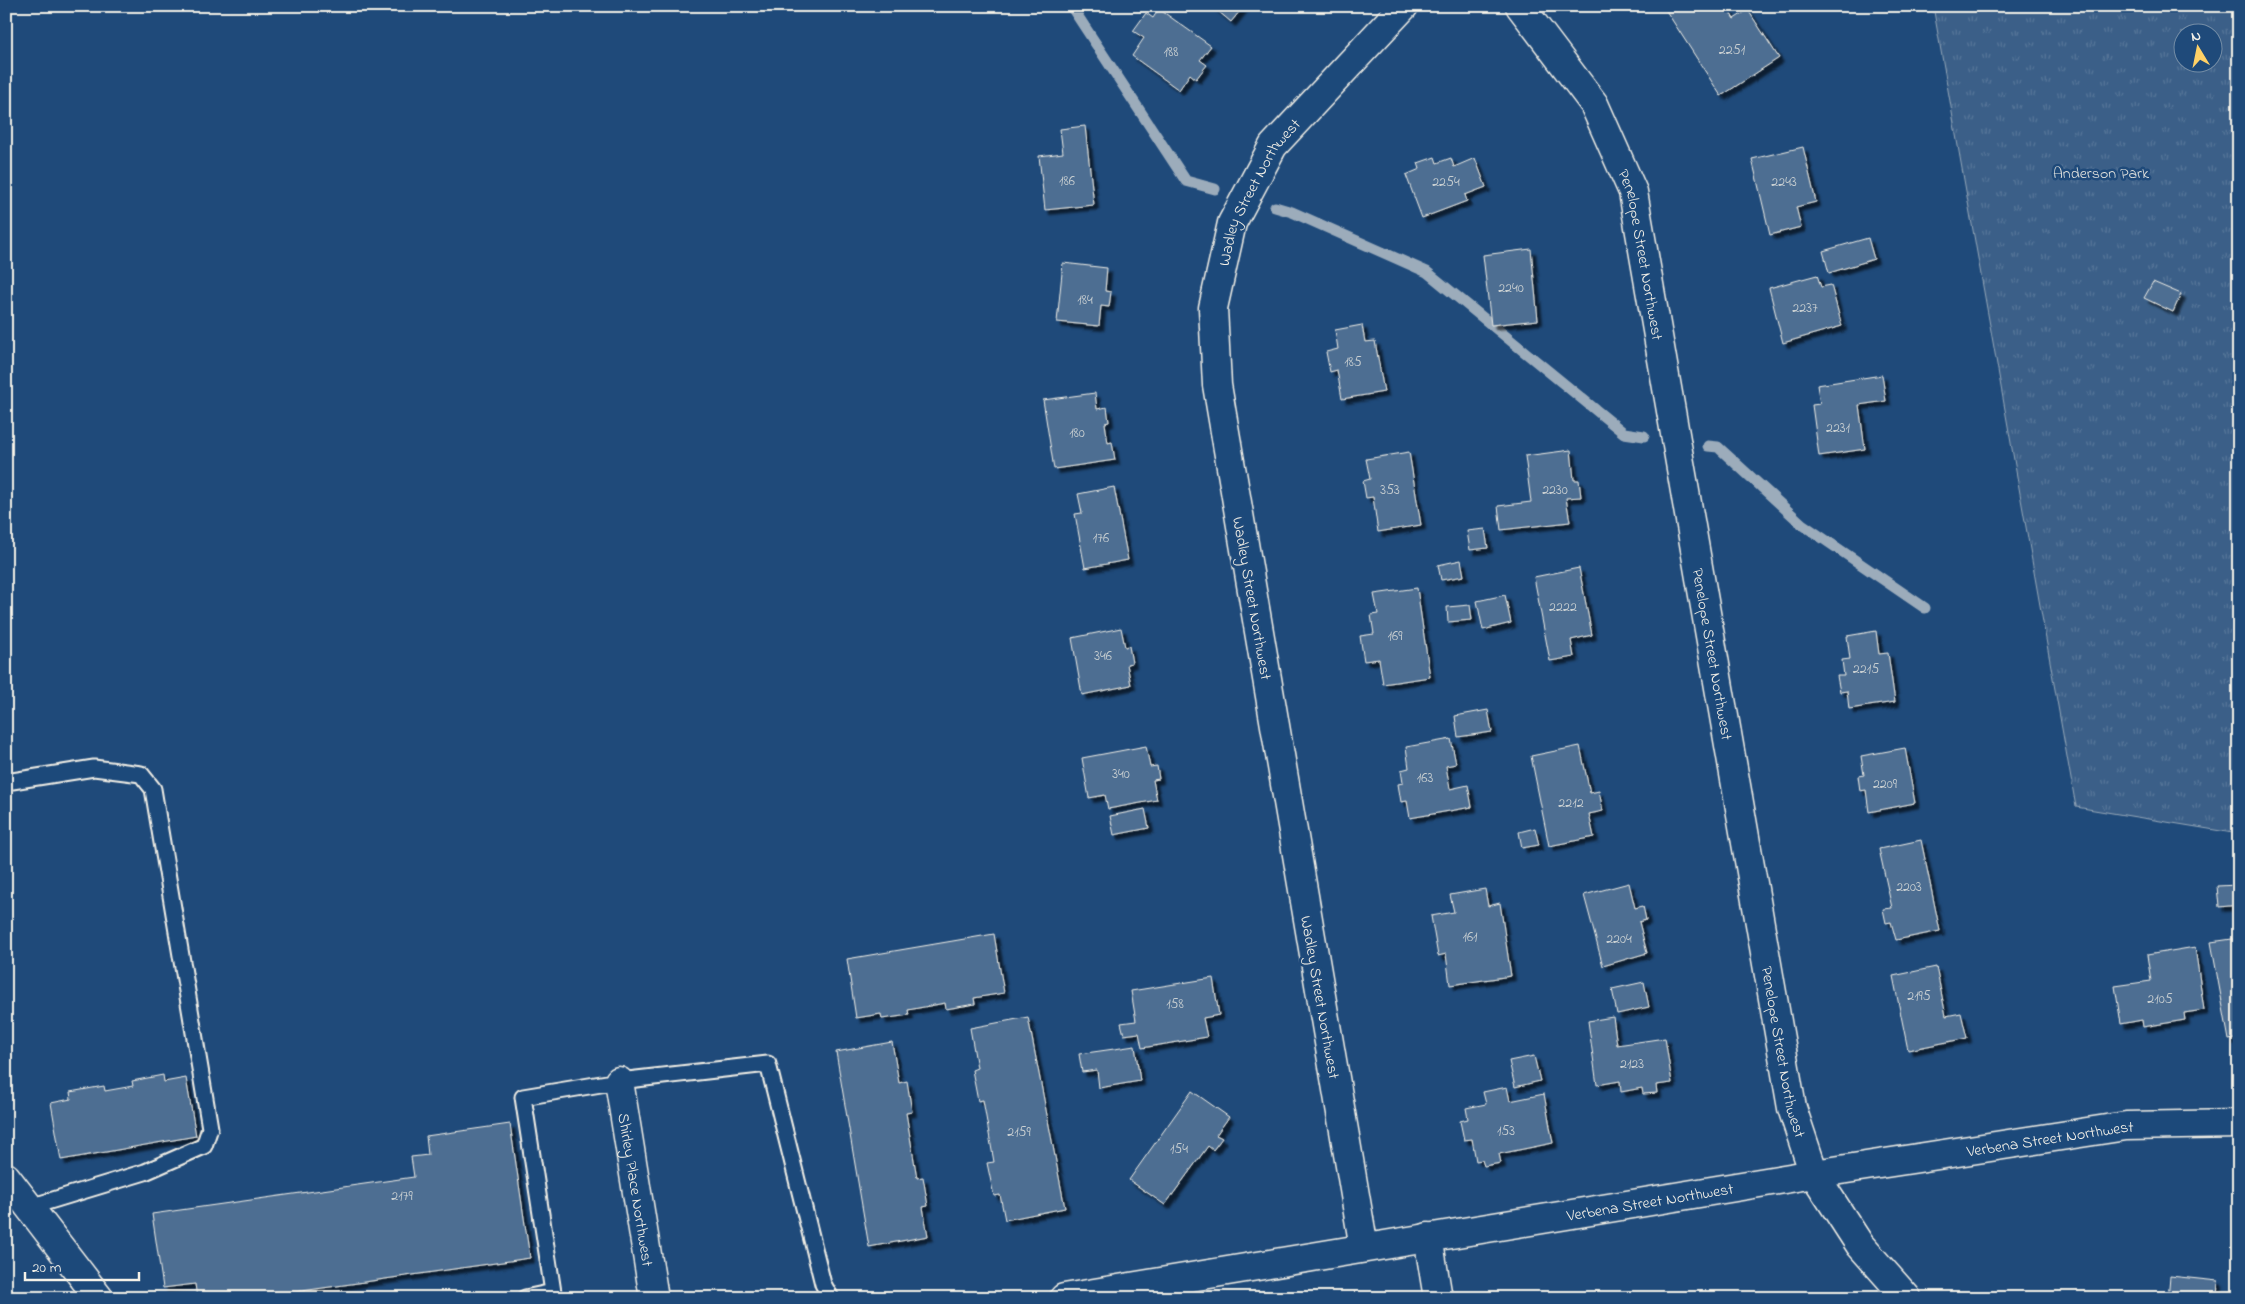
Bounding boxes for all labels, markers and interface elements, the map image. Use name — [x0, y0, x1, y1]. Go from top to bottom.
north arrow — [2172, 22, 2222, 72]
text: N — [2190, 26, 2202, 48]
house number: 2251 — [1719, 40, 1746, 61]
house number: 188 — [1164, 42, 1178, 63]
street label: Wadley Street Northwest — [1213, 113, 1307, 268]
park label: Anderson Park — [2053, 162, 2150, 186]
street label: Penelope Street Northwest — [1610, 166, 1669, 343]
house number: 186 — [1059, 171, 1075, 192]
house number: 2254 — [1432, 172, 1460, 193]
house number: 2243 — [1771, 172, 1797, 193]
house number: 2240 — [1498, 278, 1524, 299]
house number: 184 — [1077, 290, 1093, 311]
house number: 2237 — [1792, 298, 1818, 319]
house number: 185 — [1344, 352, 1362, 373]
house number: 2231 — [1826, 418, 1851, 439]
house number: 180 — [1069, 423, 1085, 444]
house number: 353 — [1380, 480, 1400, 501]
house number: 2230 — [1542, 480, 1568, 501]
street label: Wadley Street Northwest — [1225, 515, 1277, 682]
house number: 176 — [1093, 528, 1109, 549]
street label: Penelope Street Northwest — [1685, 567, 1738, 743]
house number: 2222 — [1549, 597, 1577, 618]
house number: 169 — [1388, 626, 1403, 647]
house number: 346 — [1094, 646, 1112, 667]
house number: 2215 — [1853, 659, 1879, 680]
house number: 340 — [1112, 764, 1130, 785]
house number: 163 — [1417, 768, 1433, 789]
house number: 2209 — [1873, 774, 1898, 795]
house number: 2212 — [1558, 793, 1584, 814]
house number: 2203 — [1896, 877, 1922, 898]
street label: Wadley Street Northwest — [1293, 914, 1345, 1081]
house number: 161 — [1462, 927, 1478, 948]
house number: 2204 — [1606, 929, 1632, 950]
street label: Penelope Street Northwest — [1754, 965, 1811, 1142]
house number: 2195 — [1907, 986, 1931, 1007]
house number: 2105 — [2147, 989, 2173, 1010]
house number: 158 — [1166, 994, 1184, 1015]
house number: 2123 — [1620, 1054, 1644, 1075]
street label: Shirley Place Northwest — [610, 1112, 659, 1269]
street label: Verbena Street Northwest — [1964, 1116, 2134, 1164]
house number: 153 — [1497, 1121, 1515, 1142]
house number: 2159 — [1007, 1122, 1032, 1143]
house number: 154 — [1170, 1139, 1188, 1160]
street label: Verbena Street Northwest — [1564, 1177, 1736, 1229]
house number: 2179 — [391, 1186, 413, 1207]
scale bar — [25, 1249, 139, 1281]
text: 20 m — [32, 1257, 62, 1279]

